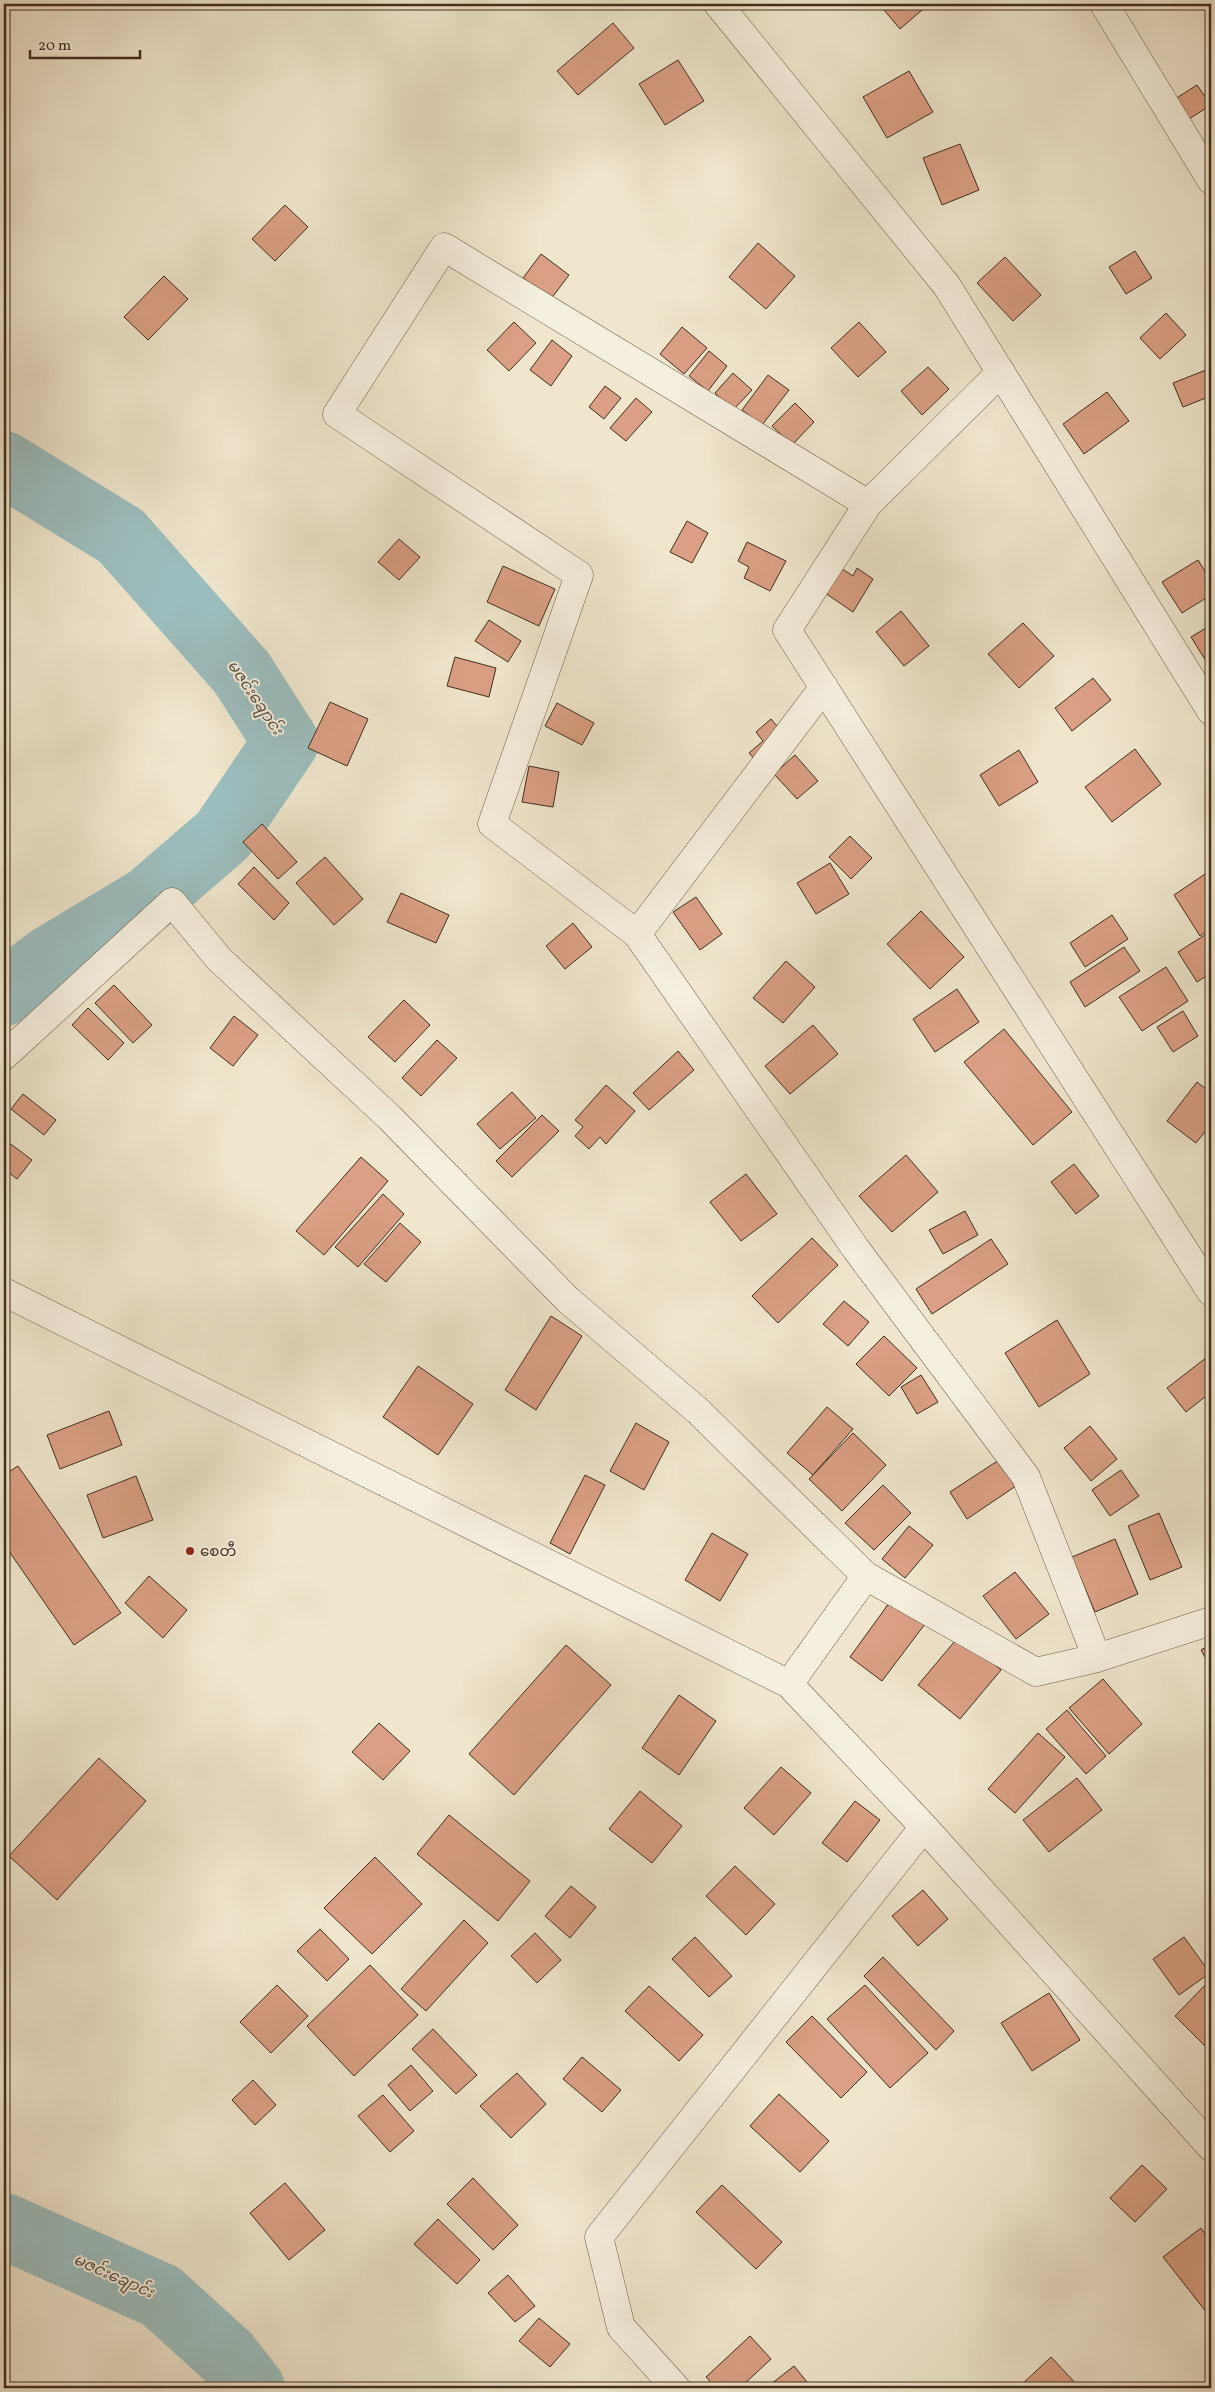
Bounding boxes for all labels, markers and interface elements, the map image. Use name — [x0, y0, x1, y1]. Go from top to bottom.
scale bar — [30, 28, 140, 60]
text: 20 m — [38, 36, 71, 57]
water label: မဇင်းချောင်း — [220, 655, 290, 742]
place label: စေတီ — [200, 1541, 236, 1563]
marker: စေတီ — [184, 1545, 196, 1557]
water label: မဇင်းချောင်း — [69, 2248, 159, 2306]

